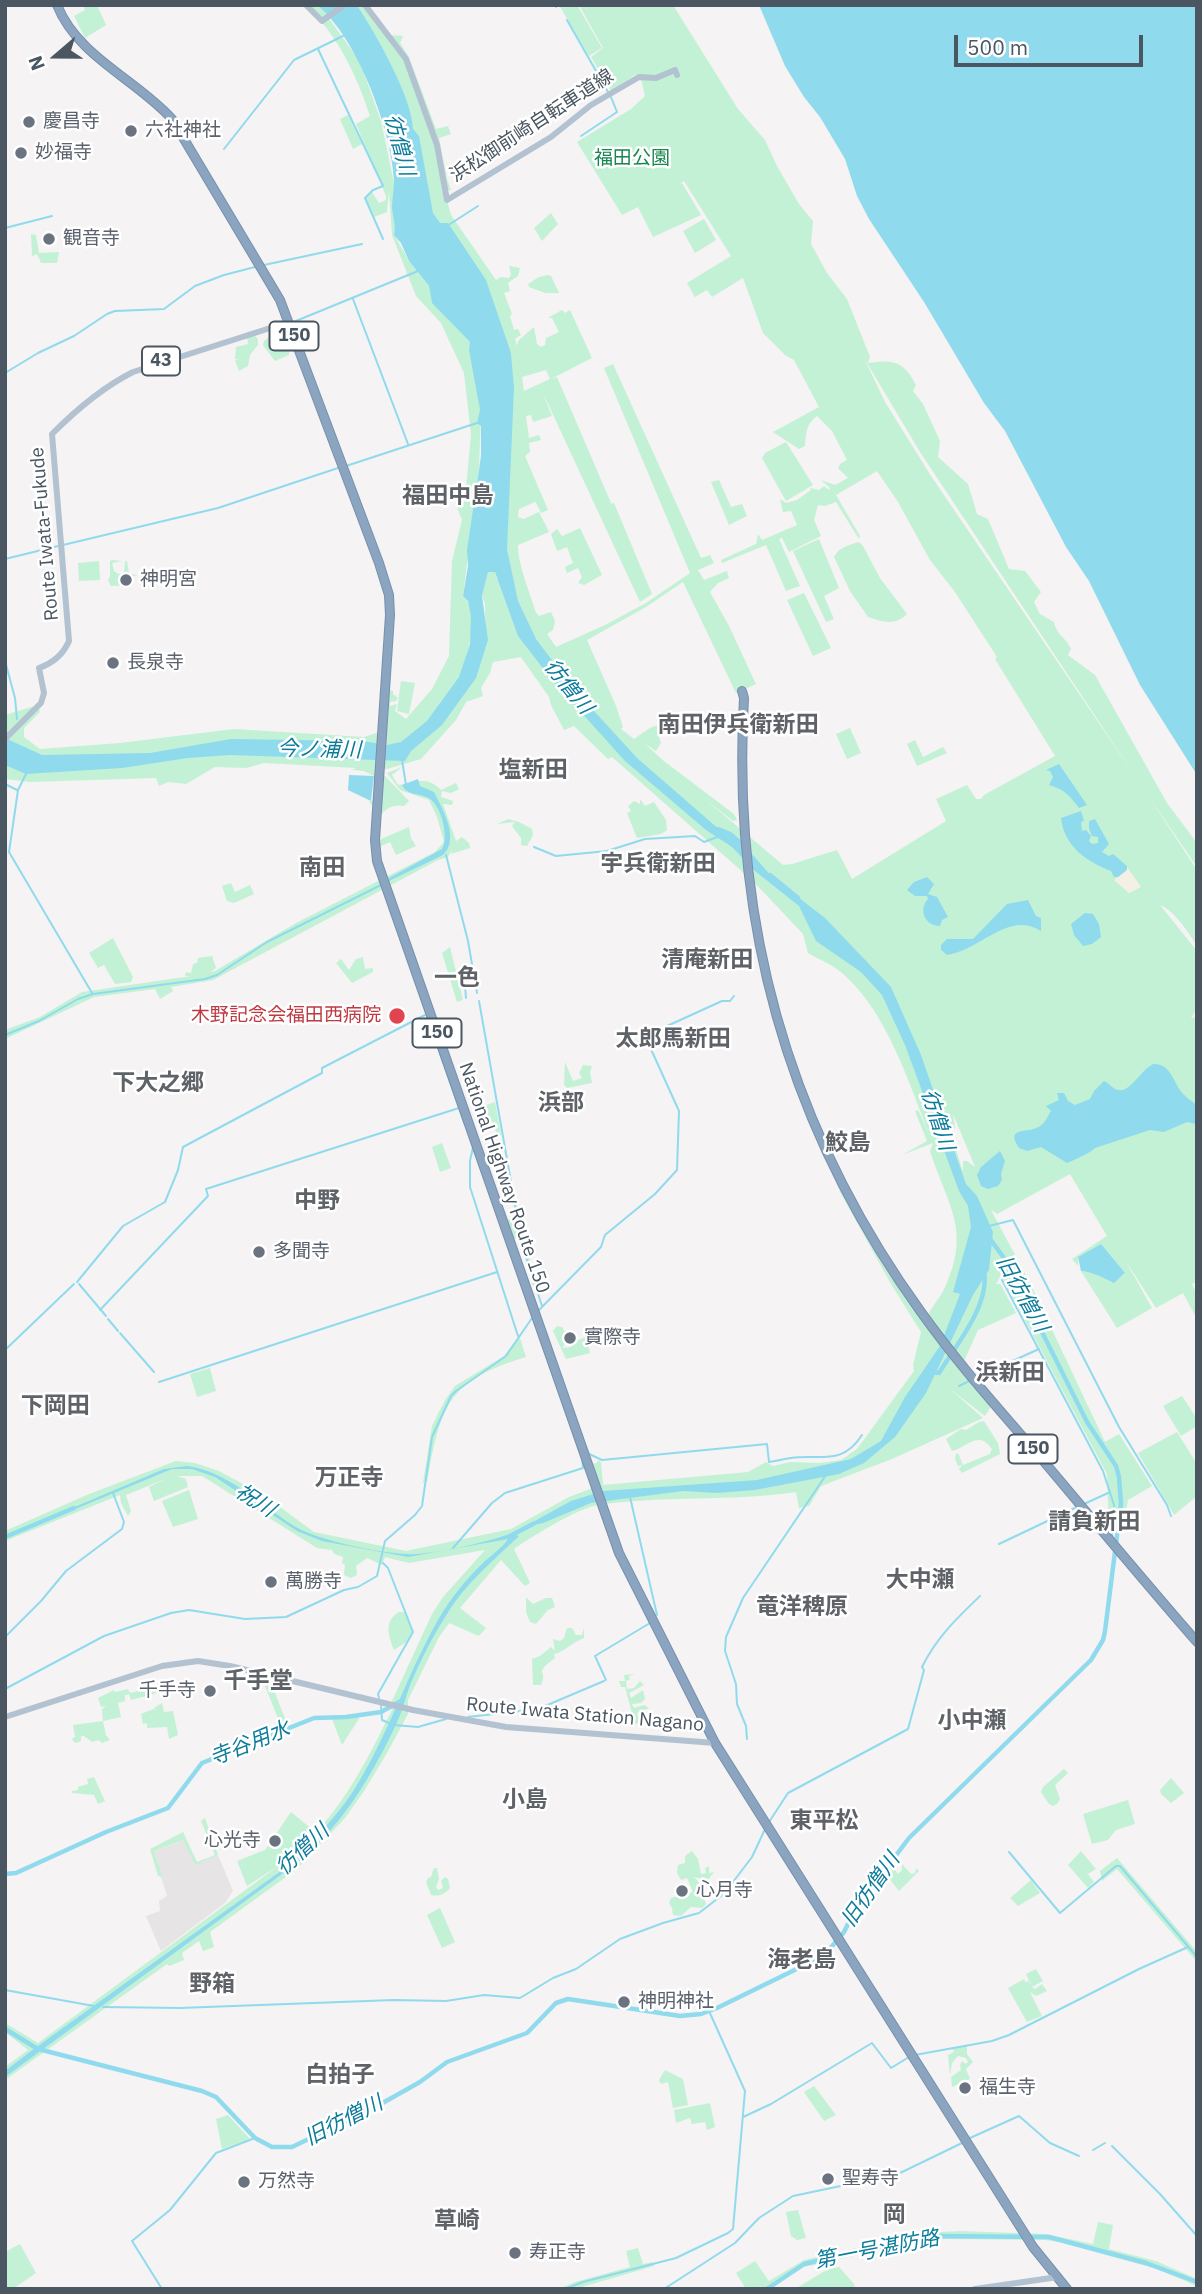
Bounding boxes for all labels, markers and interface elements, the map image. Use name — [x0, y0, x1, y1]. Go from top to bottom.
north arrow — [21, 21, 91, 91]
scale bar — [957, 21, 1146, 65]
text: 500 m — [967, 33, 1028, 61]
text: N — [23, 53, 50, 74]
street label: 浜松御前崎自転車道線 — [446, 65, 618, 187]
place label: 慶昌寺 — [43, 111, 100, 133]
water label: 彷僧川 — [379, 111, 419, 179]
marker: 慶昌寺 — [21, 114, 37, 130]
place label: 六社神社 — [145, 120, 221, 142]
marker: 六社神社 — [123, 123, 139, 139]
place label: 妙福寺 — [35, 142, 92, 164]
marker: 妙福寺 — [13, 145, 29, 161]
park label: 福田公園 — [594, 148, 670, 170]
place label: 観音寺 — [63, 228, 120, 250]
marker: 観音寺 — [41, 231, 57, 247]
road number: 150 — [270, 322, 318, 350]
road number: 43 — [142, 346, 180, 376]
street label: Route Iwata-Fukude — [26, 446, 64, 622]
district label: 福田中島 — [402, 482, 494, 510]
place label: 神明宮 — [140, 569, 197, 591]
marker: 神明宮 — [118, 572, 134, 588]
place label: 長泉寺 — [127, 652, 184, 674]
marker: 長泉寺 — [105, 655, 121, 671]
water label: 彷僧川 — [538, 655, 598, 719]
district label: 南田伊兵衛新田 — [658, 711, 818, 739]
water label: 今ノ浦川 — [277, 737, 361, 763]
district label: 塩新田 — [499, 756, 567, 784]
district label: 宇兵衛新田 — [601, 850, 715, 878]
district label: 南田 — [299, 854, 345, 882]
district label: 清庵新田 — [661, 946, 753, 974]
district label: 一色 — [434, 964, 480, 992]
place label: 木野記念会福田西病院 — [191, 1005, 381, 1027]
marker: 木野記念会福田西病院 — [387, 1006, 407, 1026]
road number: 150 — [412, 1018, 462, 1048]
district label: 太郎馬新田 — [616, 1025, 730, 1053]
street label: National Highway Route 150 — [454, 1060, 554, 1296]
district label: 下大之郷 — [112, 1069, 204, 1097]
water label: 彷僧川 — [915, 1086, 959, 1154]
district label: 浜部 — [538, 1089, 584, 1117]
district label: 鮫島 — [825, 1129, 871, 1157]
district label: 中野 — [294, 1187, 340, 1215]
place label: 多聞寺 — [273, 1241, 330, 1263]
marker: 多聞寺 — [251, 1244, 267, 1260]
water label: 旧彷僧川 — [991, 1251, 1053, 1337]
place label: 實際寺 — [584, 1327, 641, 1349]
marker: 實際寺 — [562, 1330, 578, 1346]
district label: 浜新田 — [976, 1359, 1044, 1387]
district label: 下岡田 — [21, 1392, 89, 1420]
road number: 150 — [1009, 1434, 1058, 1464]
district label: 万正寺 — [315, 1464, 383, 1492]
water label: 祝川 — [231, 1479, 279, 1523]
district label: 請負新田 — [1048, 1508, 1140, 1536]
district label: 大中瀬 — [886, 1566, 954, 1594]
place label: 萬勝寺 — [285, 1571, 342, 1593]
marker: 萬勝寺 — [263, 1574, 279, 1590]
district label: 竜洋稗原 — [756, 1593, 848, 1621]
district label: 千手堂 — [224, 1667, 292, 1695]
place label: 千手寺 — [139, 1680, 196, 1702]
marker: 千手寺 — [202, 1683, 218, 1699]
street label: Route Iwata Station Nagano — [465, 1693, 705, 1737]
district label: 小中瀬 — [938, 1707, 1006, 1735]
water label: 寺谷用水 — [206, 1717, 294, 1771]
district label: 小島 — [502, 1786, 548, 1814]
district label: 東平松 — [790, 1807, 858, 1835]
water label: 彷僧川 — [271, 1819, 335, 1881]
place label: 心光寺 — [204, 1830, 261, 1852]
marker: 心光寺 — [267, 1833, 283, 1849]
water label: 旧彷僧川 — [837, 1848, 905, 1932]
place label: 心月寺 — [696, 1880, 753, 1902]
marker: 心月寺 — [674, 1883, 690, 1899]
district label: 海老島 — [768, 1946, 836, 1974]
district label: 野箱 — [189, 1970, 235, 1998]
place label: 神明神社 — [638, 1991, 714, 2013]
marker: 神明神社 — [616, 1994, 632, 2010]
district label: 白拍子 — [306, 2061, 374, 2089]
place label: 福生寺 — [979, 2077, 1036, 2099]
marker: 福生寺 — [957, 2080, 973, 2096]
water label: 旧彷僧川 — [301, 2091, 387, 2151]
place label: 聖寿寺 — [842, 2168, 899, 2190]
place label: 万然寺 — [258, 2171, 315, 2193]
marker: 聖寿寺 — [820, 2171, 836, 2187]
marker: 万然寺 — [236, 2174, 252, 2190]
district label: 岡 — [883, 2201, 905, 2229]
district label: 草崎 — [434, 2207, 480, 2235]
water label: 第一号湛防路 — [813, 2226, 941, 2274]
place label: 寿正寺 — [529, 2242, 586, 2264]
marker: 寿正寺 — [507, 2245, 523, 2261]

